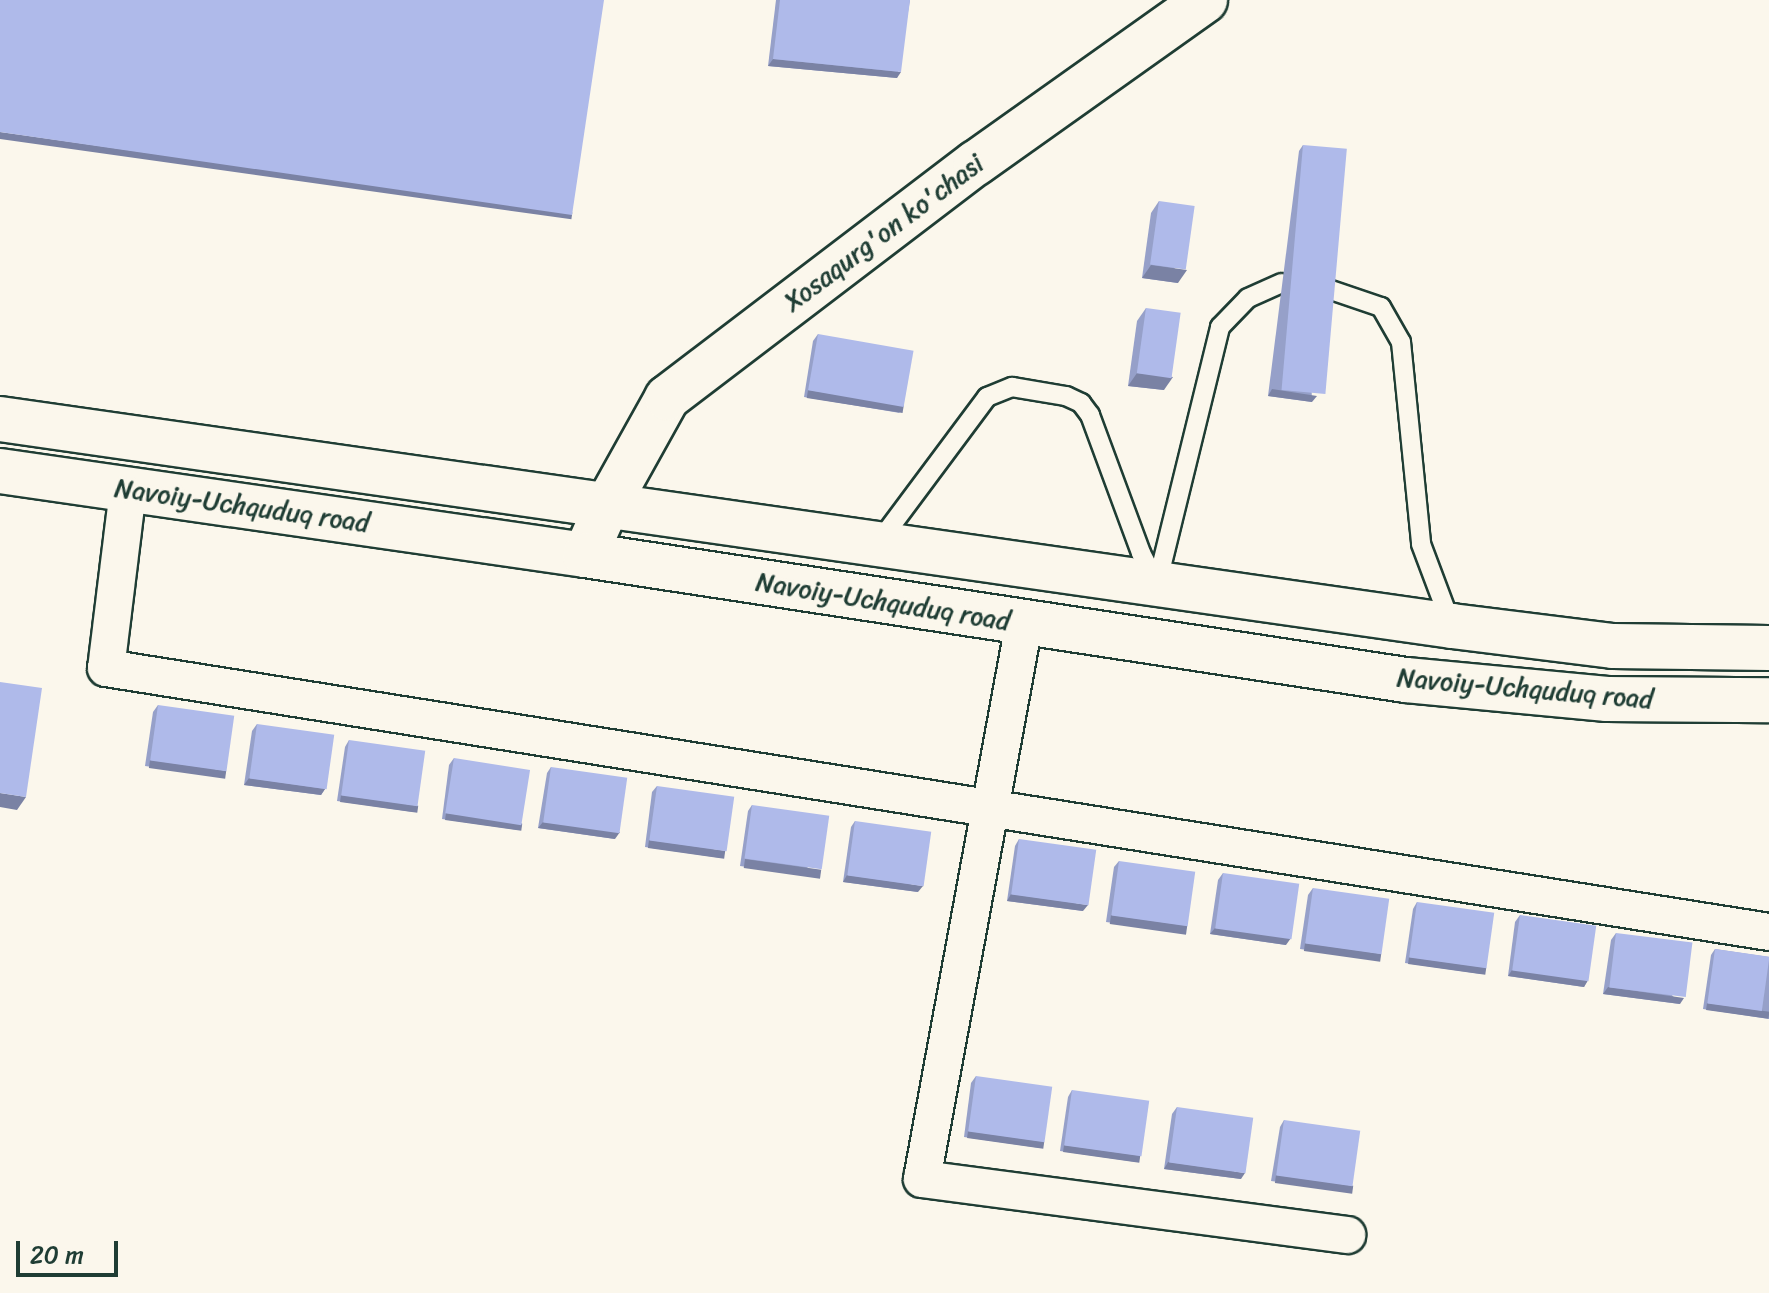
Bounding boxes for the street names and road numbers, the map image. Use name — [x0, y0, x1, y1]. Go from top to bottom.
street label: Xosaqurg'on ko'chasi — [778, 148, 990, 318]
street label: Navoiy-Uchquduq road — [112, 473, 372, 539]
street label: Navoiy-Uchquduq road — [754, 566, 1012, 638]
street label: Navoiy-Uchquduq road — [1396, 662, 1654, 716]

